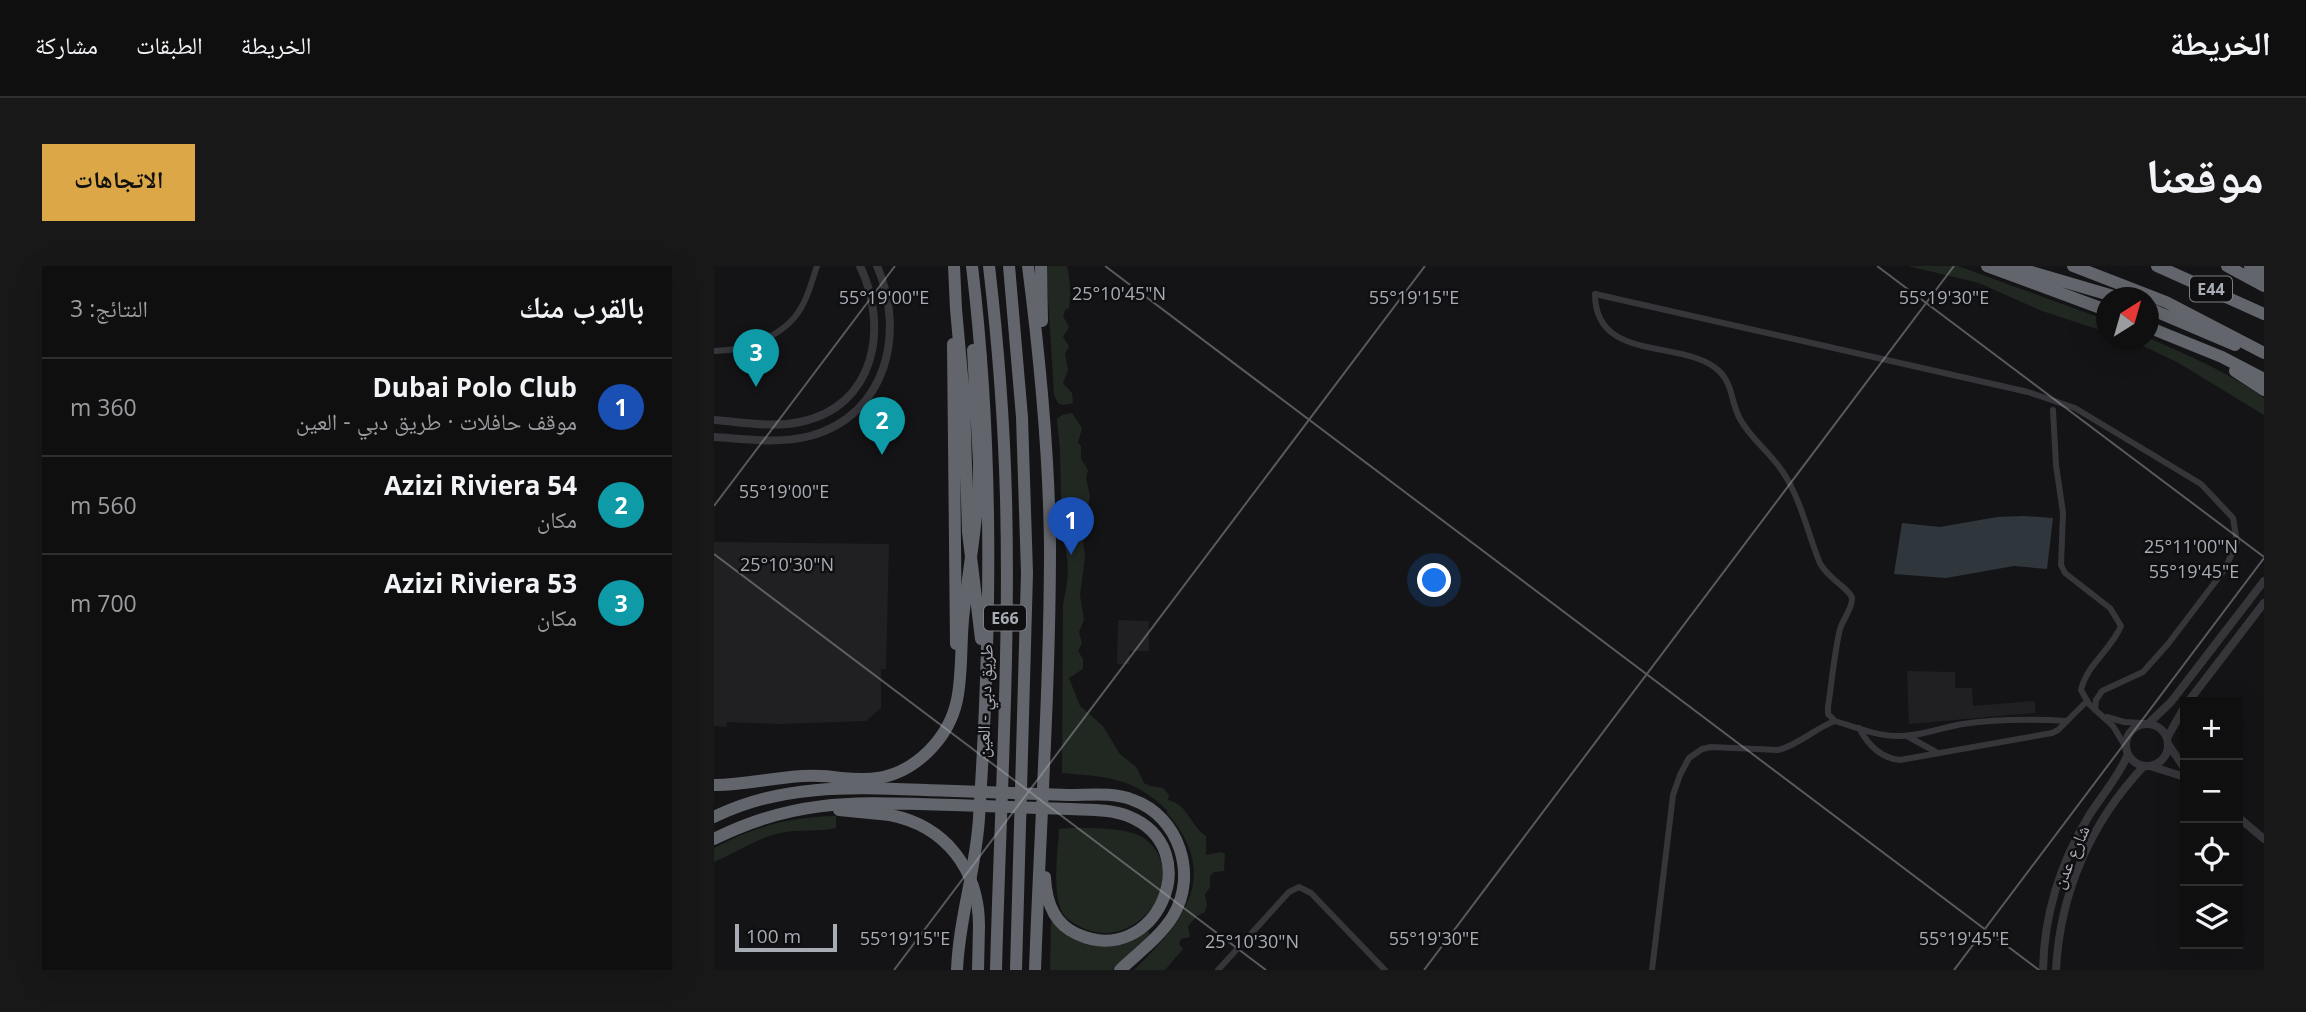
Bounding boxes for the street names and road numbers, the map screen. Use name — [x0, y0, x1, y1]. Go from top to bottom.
road number: E44 — [2190, 276, 2232, 302]
road number: E66 — [984, 606, 1026, 630]
street label: طريق دبي - العين — [970, 644, 1002, 758]
street label: شارع عدن — [2045, 821, 2095, 892]

